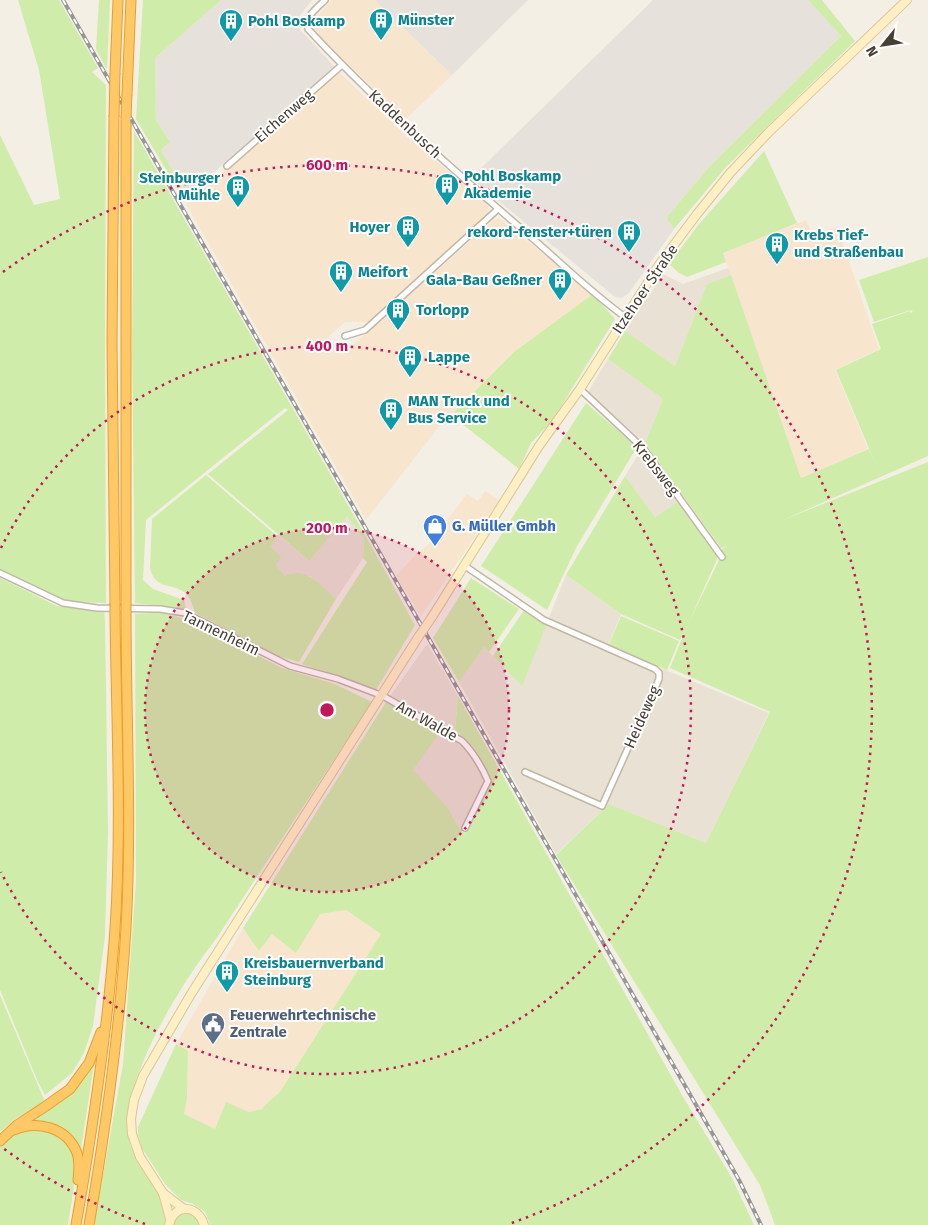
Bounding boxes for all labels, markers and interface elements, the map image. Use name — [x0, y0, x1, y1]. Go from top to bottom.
building icon: Münster — [368, 7, 394, 41]
building icon: Pohl Boskamp — [218, 8, 244, 42]
place label: Münster — [398, 11, 455, 29]
place label: Pohl Boskamp — [248, 12, 345, 30]
north arrow — [858, 20, 908, 70]
text: N — [862, 43, 882, 60]
street label: Eichenweg — [251, 85, 317, 146]
street label: Kaddenbusch — [365, 86, 445, 162]
text: 600 m — [306, 156, 348, 174]
place label: Pohl Boskamp Akademie — [463, 167, 561, 202]
place label: Steinburger Mühle — [139, 169, 221, 204]
building icon: Pohl Boskamp Akademie — [434, 172, 460, 206]
building icon: Steinburger Mühle — [225, 174, 251, 208]
building icon: Hoyer — [395, 214, 421, 248]
place label: Hoyer — [349, 218, 391, 236]
building icon: rekord-fenster+türen — [616, 219, 642, 253]
place label: rekord-fenster+türen — [467, 223, 612, 241]
place label: Krebs Tief- und Straßenbau — [794, 226, 904, 261]
building icon: Krebs Tief- und Straßenbau — [764, 231, 790, 265]
street label: Itzehoer Straße — [608, 241, 682, 337]
building icon: Meifort — [328, 259, 354, 293]
place label: Meifort — [358, 263, 408, 281]
building icon: Gala-Bau Geßner — [547, 267, 573, 301]
place label: Gala-Bau Geßner — [426, 271, 543, 289]
building icon: Torlopp — [385, 297, 411, 331]
place label: Torlopp — [416, 301, 469, 319]
text: 400 m — [306, 337, 348, 355]
building icon: Lappe — [397, 344, 423, 378]
place label: Lappe — [428, 348, 470, 366]
place label: MAN Truck und Bus Service — [408, 392, 510, 427]
building icon: MAN Truck und Bus Service — [378, 397, 404, 431]
street label: Krebsweg — [629, 437, 683, 499]
shop icon: G. Müller Gmbh — [422, 513, 448, 547]
place label: G. Müller Gmbh — [452, 517, 556, 535]
text: 200 m — [306, 519, 348, 537]
street label: Tannenheim — [179, 607, 263, 659]
street label: Heideweg — [620, 683, 664, 751]
street label: Am Walde — [393, 697, 461, 745]
centre of rings — [318, 701, 336, 719]
place label: Kreisbauernverband Steinburg — [244, 954, 384, 989]
building icon: Kreisbauernverband Steinburg — [214, 959, 240, 993]
place label: Feuerwehrtechnische Zentrale — [230, 1006, 376, 1041]
public building icon: Feuerwehrtechnische Zentrale — [200, 1011, 226, 1045]

